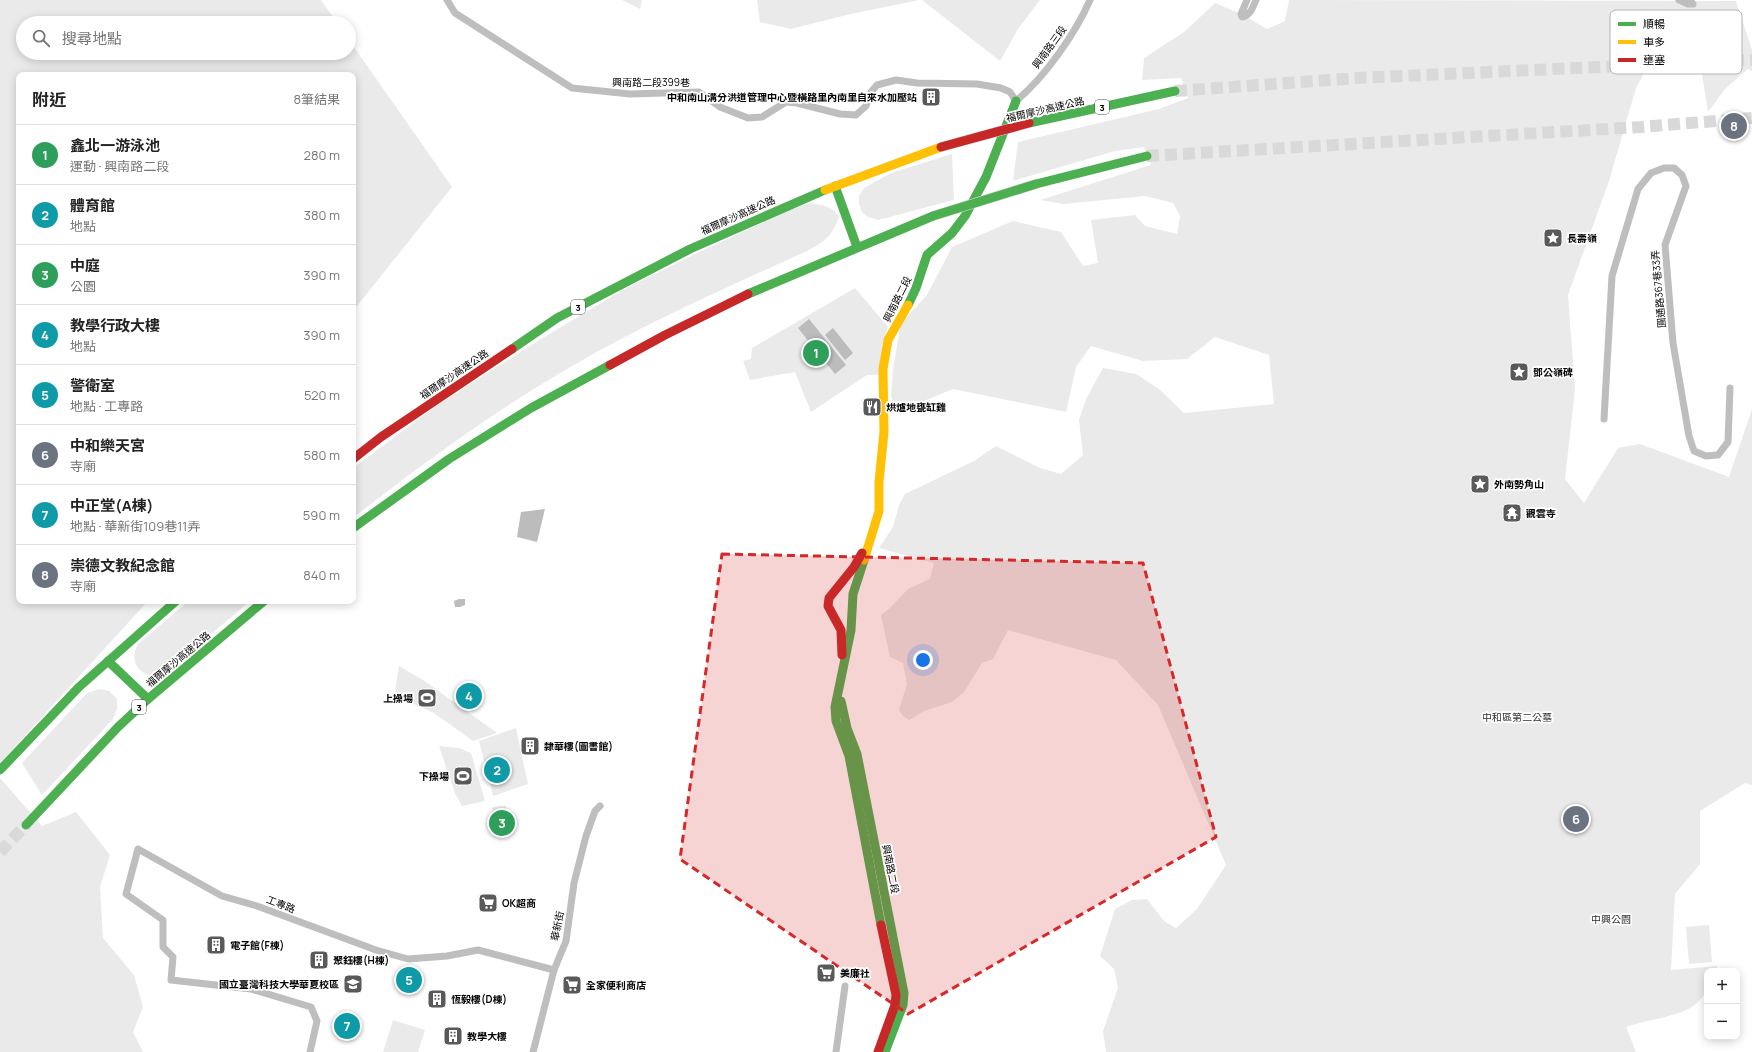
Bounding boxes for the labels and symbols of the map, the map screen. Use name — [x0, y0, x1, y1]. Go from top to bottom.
legend — [1610, 10, 1742, 74]
text: 順暢 — [1643, 16, 1665, 31]
street label: 興南路三段 — [1029, 23, 1069, 71]
text: 車多 — [1643, 34, 1665, 49]
text: 壅塞 — [1643, 52, 1665, 67]
street label: 興南路二段399巷 — [612, 75, 690, 89]
building icon: 中和南山溝分洪道管理中心暨橫路里內南里自來水加壓站 — [920, 86, 942, 108]
place label: 中和南山溝分洪道管理中心暨橫路里內南里自來水加壓站 — [667, 90, 917, 104]
street label: 福爾摩沙高速公路 — [1004, 93, 1086, 125]
road number: 3 — [1095, 100, 1109, 114]
pin: 8 — [1721, 111, 1747, 141]
street label: 福爾摩沙高速公路 — [699, 192, 777, 238]
place icon: 長壽嶺 — [1542, 227, 1564, 249]
place label: 長壽嶺 — [1567, 231, 1597, 245]
street label: 圓通路367巷33弄 — [1648, 250, 1668, 328]
street label: 興南路二段 — [879, 274, 915, 324]
road number: 3 — [571, 300, 585, 314]
pin: 1 — [803, 338, 829, 368]
street label: 福爾摩沙高速公路 — [417, 346, 491, 402]
place icon: 鄧公嶺碑 — [1508, 361, 1530, 383]
place label: 鄧公嶺碑 — [1533, 365, 1573, 379]
restaurant icon: 烘爐地甕缸雞 — [861, 396, 883, 418]
place label: 烘爐地甕缸雞 — [886, 400, 946, 414]
place icon: 外南勢角山 — [1469, 473, 1491, 495]
place label: 外南勢角山 — [1494, 477, 1544, 491]
temple icon: 觀雲寺 — [1501, 502, 1523, 524]
place label: 觀雲寺 — [1526, 506, 1556, 520]
street label: 福爾摩沙高速公路 — [143, 628, 213, 690]
your location — [913, 650, 933, 670]
pin: 4 — [456, 681, 482, 711]
sports icon: 上操場 — [416, 687, 438, 709]
place label: 上操場 — [383, 691, 413, 705]
road number: 3 — [132, 700, 146, 714]
park label: 中和區第二公墓 — [1482, 710, 1552, 724]
building icon: 隸華樓(圖書館) — [519, 735, 541, 757]
place label: 隸華樓(圖書館) — [544, 739, 613, 753]
pin: 2 — [484, 755, 510, 785]
sports icon: 下操場 — [452, 765, 474, 787]
place label: 下操場 — [419, 769, 449, 783]
pin: 6 — [1563, 804, 1589, 834]
pin: 3 — [489, 808, 515, 838]
street label: 興南路二段 — [879, 843, 903, 895]
street label: 工專路 — [264, 892, 298, 916]
supermarket icon: OK超商 — [477, 892, 499, 914]
place label: OK超商 — [502, 896, 536, 910]
street label: 華新街 — [547, 910, 567, 942]
park label: 中興公園 — [1591, 912, 1631, 926]
building icon: 電子館(F棟) — [205, 934, 227, 956]
place label: 電子館(F棟) — [230, 938, 284, 952]
building icon: 聚鈺樓(H棟) — [308, 949, 330, 971]
place label: 聚鈺樓(H棟) — [333, 953, 389, 967]
supermarket icon: 美廉社 — [815, 962, 837, 984]
pin: 5 — [396, 965, 422, 995]
place label: 美廉社 — [840, 966, 870, 980]
school or university icon: 國立臺灣科技大學華夏校區 — [342, 973, 364, 995]
supermarket icon: 全家便利商店 — [561, 974, 583, 996]
place label: 國立臺灣科技大學華夏校區 — [219, 977, 339, 991]
place label: 全家便利商店 — [586, 978, 646, 992]
building icon: 恆毅樓(D棟) — [426, 988, 448, 1010]
place label: 恆毅樓(D棟) — [451, 992, 507, 1006]
pin: 7 — [334, 1011, 360, 1041]
building icon: 教學大樓 — [442, 1025, 464, 1047]
place label: 教學大樓 — [467, 1029, 507, 1043]

